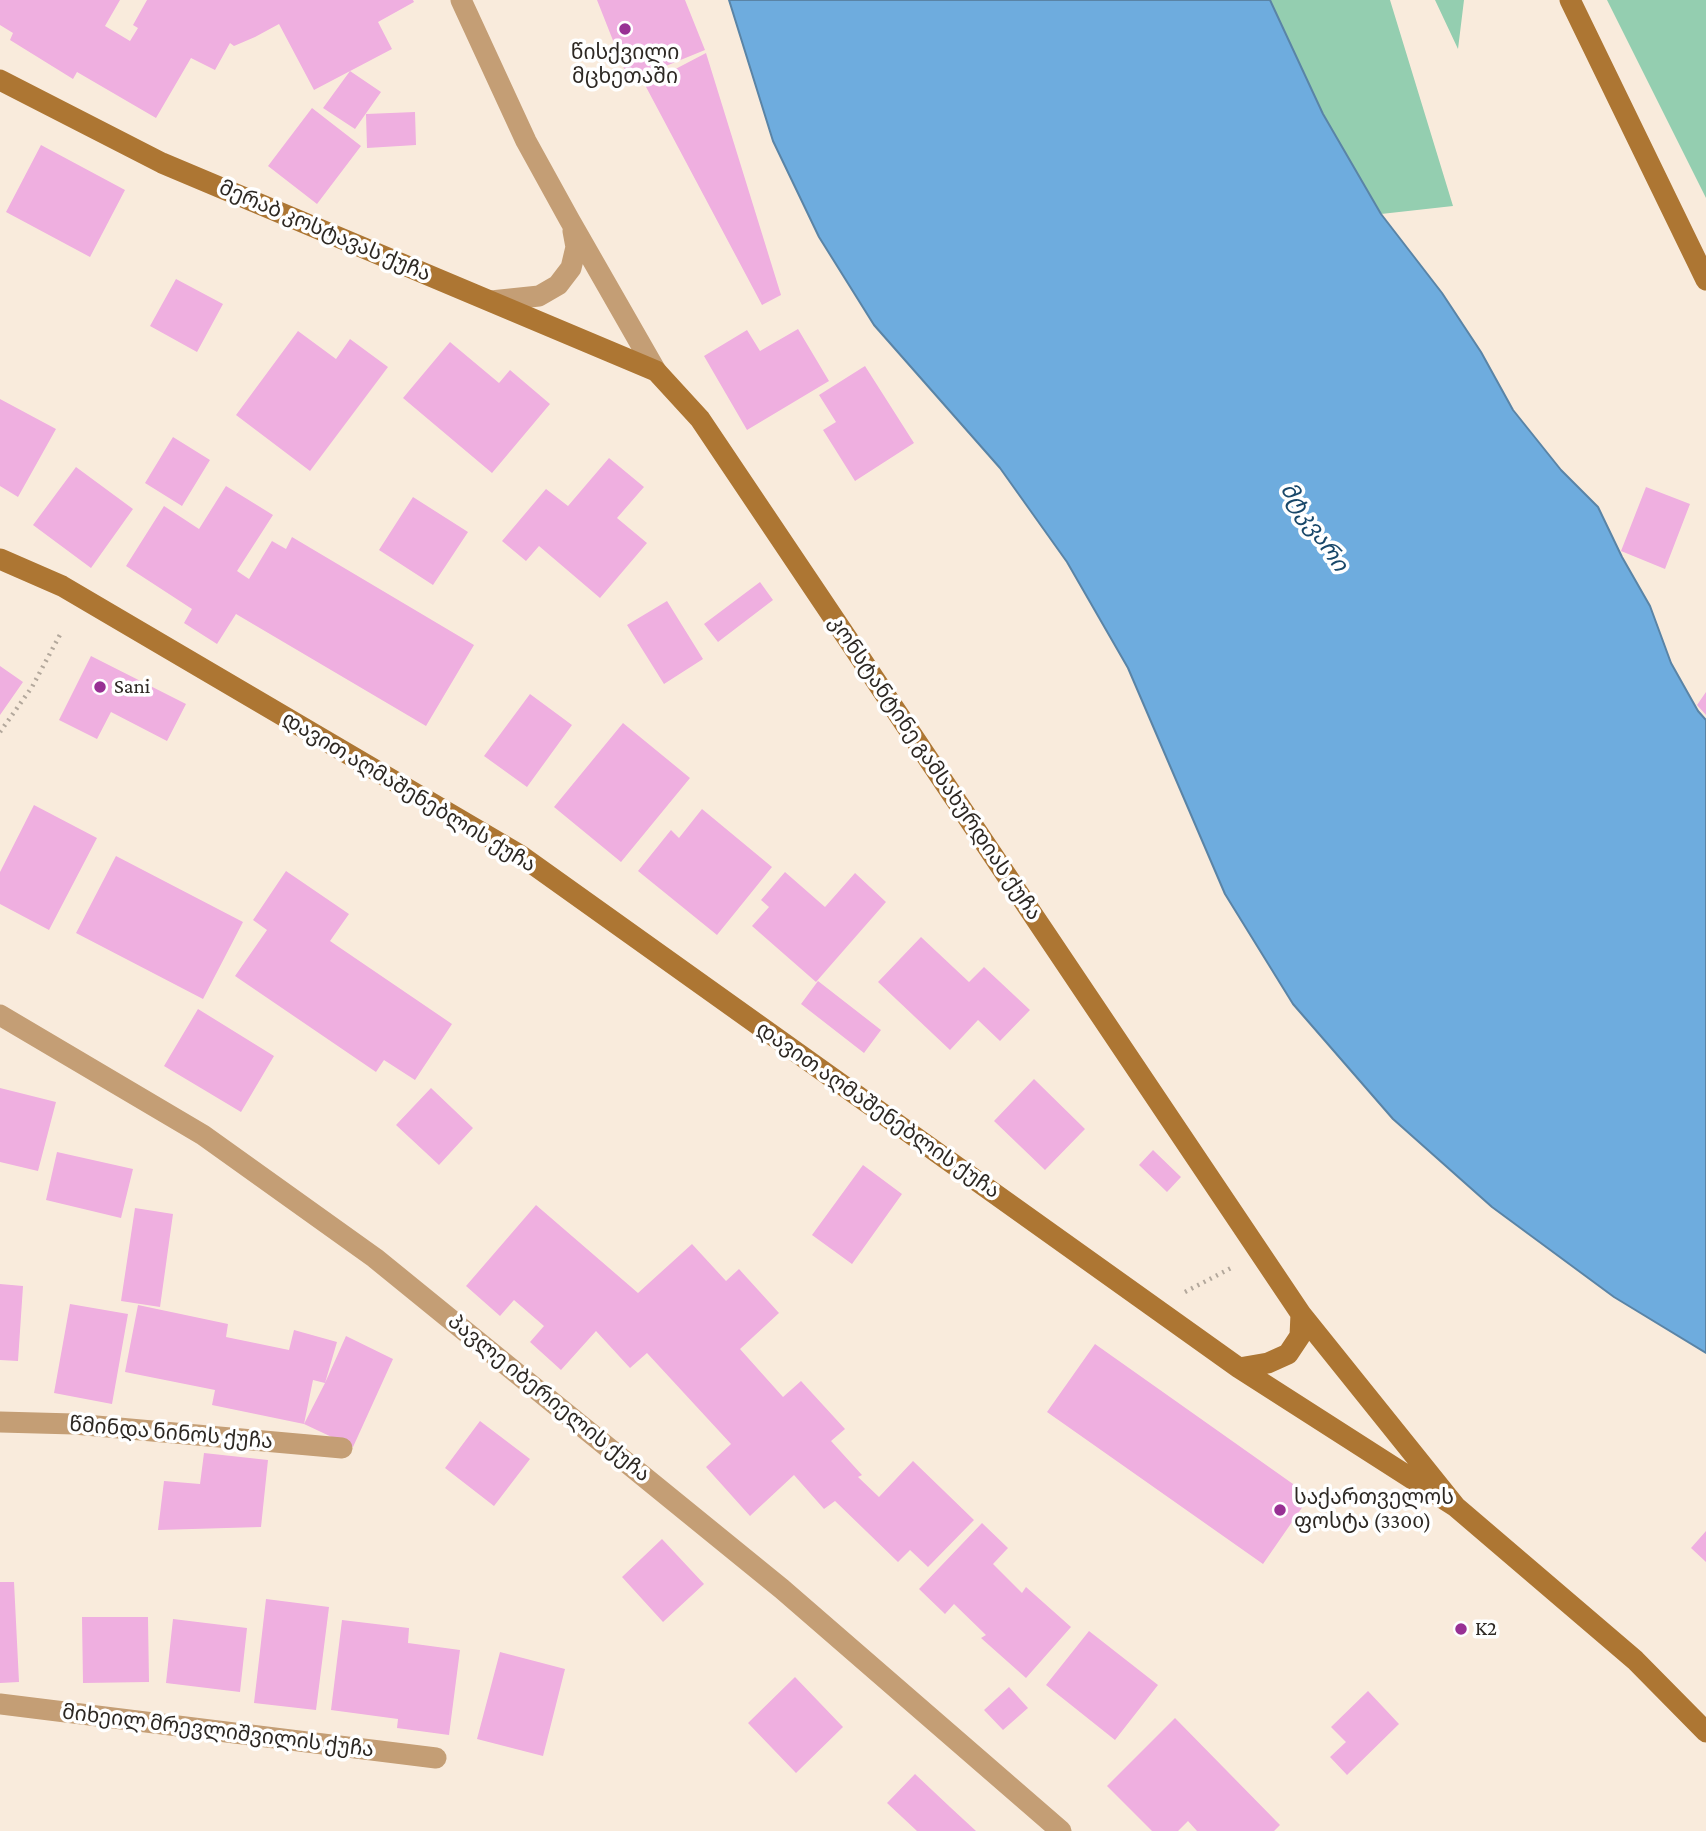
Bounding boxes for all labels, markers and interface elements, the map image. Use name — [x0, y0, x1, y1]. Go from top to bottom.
marker: წისქვილი მცხეთაში — [617, 21, 633, 37]
place label: წისქვილი მცხეთაში — [571, 40, 679, 90]
street label: მერაბ კოსტავას ქუჩა — [215, 175, 435, 287]
water label: მტკვარი — [1274, 477, 1354, 577]
street label: კონსტანტინე გამსახურდიას ქუჩა — [823, 611, 1047, 925]
place label: Sani — [114, 674, 150, 700]
marker: Sani — [92, 679, 108, 695]
street label: დავით აღმაშენებლის ქუჩა — [278, 706, 540, 878]
street label: დავით აღმაშენებლის ქუჩა — [751, 1016, 1005, 1204]
street label: პავლე იბერიელის ქუჩა — [443, 1309, 655, 1487]
street label: წმინდა ნინოს ქუჩა — [68, 1412, 274, 1454]
place label: საქართველოს ფოსტა (3300) — [1294, 1485, 1454, 1535]
marker: საქართველოს ფოსტა (3300) — [1272, 1502, 1288, 1518]
place label: K2 — [1475, 1616, 1497, 1642]
marker: K2 — [1453, 1621, 1469, 1637]
street label: მიხეილ მრევლიშვილის ქუჩა — [61, 1699, 375, 1763]

